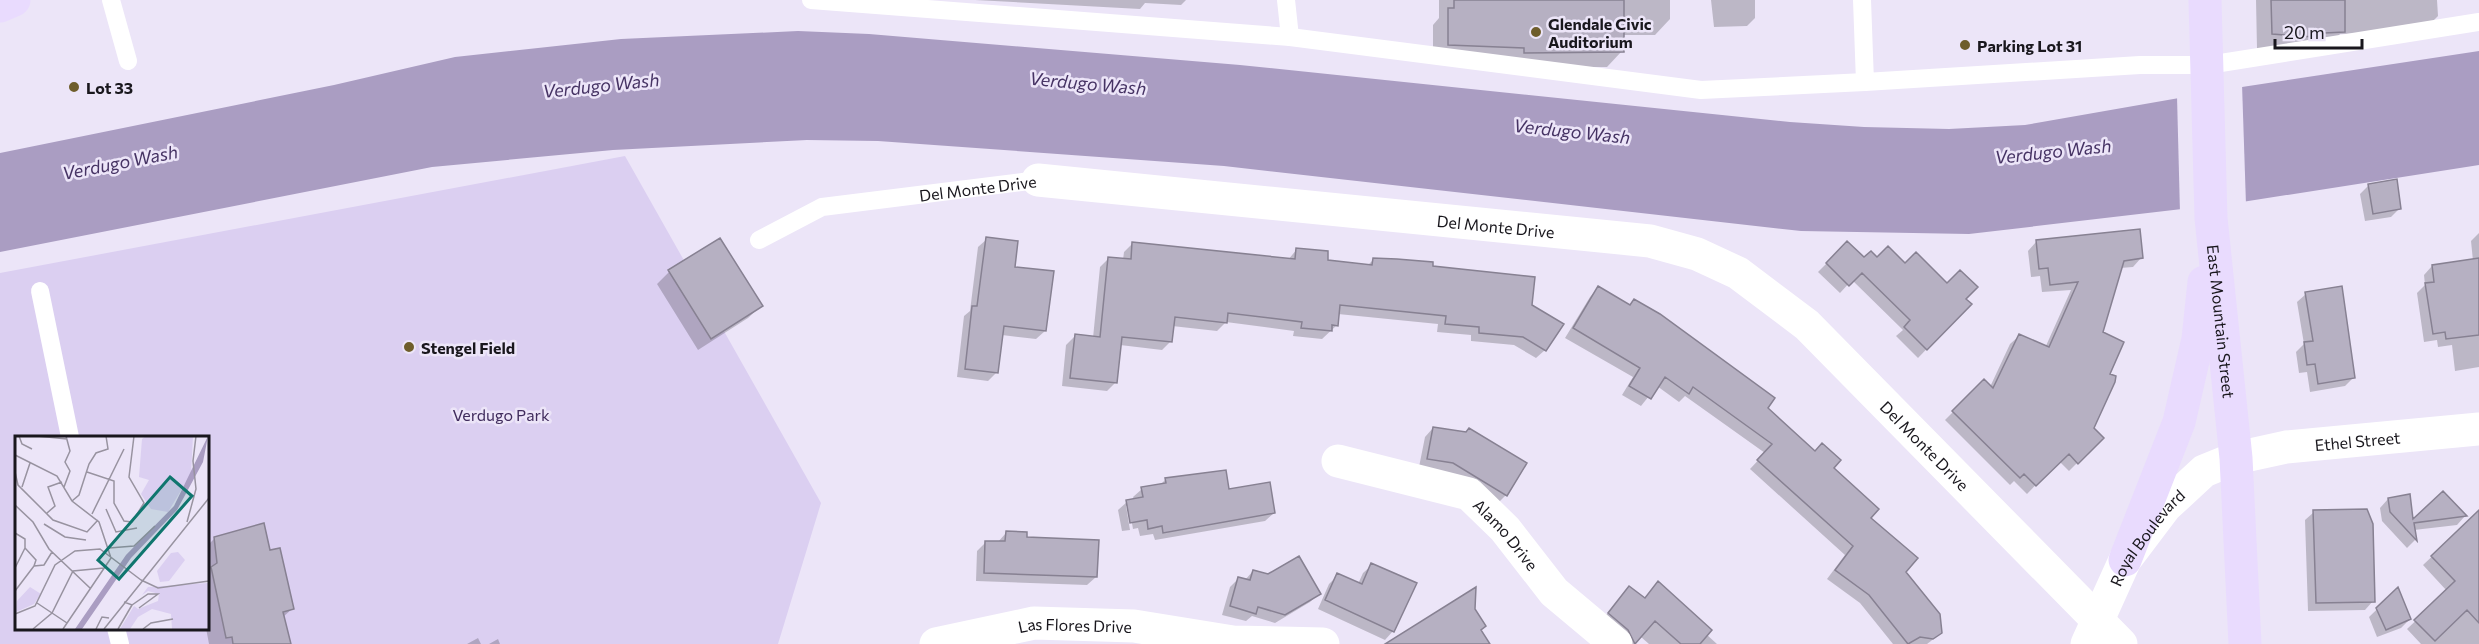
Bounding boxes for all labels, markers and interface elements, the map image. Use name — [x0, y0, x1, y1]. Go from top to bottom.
scale bar — [2275, 12, 2362, 50]
place label: Glendale Civic Auditorium — [1548, 14, 1652, 51]
text: 20 m — [2284, 21, 2325, 43]
marker: Glendale Civic Auditorium — [1529, 25, 1543, 39]
place label: Parking Lot 31 — [1977, 36, 2082, 55]
marker: Parking Lot 31 — [1958, 38, 1972, 52]
water label: Verdugo Wash — [1029, 67, 1147, 99]
water label: Verdugo Wash — [542, 68, 660, 102]
place label: Lot 33 — [86, 78, 133, 97]
marker: Lot 33 — [67, 80, 81, 94]
water label: Verdugo Wash — [1513, 114, 1631, 148]
water label: Verdugo Wash — [1994, 134, 2112, 168]
water label: Verdugo Wash — [60, 140, 180, 184]
street label: Del Monte Drive — [918, 171, 1037, 204]
street label: Del Monte Drive — [1436, 210, 1555, 241]
street label: East Mountain Street — [2204, 244, 2239, 400]
place label: Stengel Field — [421, 338, 515, 357]
marker: Stengel Field — [402, 340, 416, 354]
street label: Del Monte Drive — [1877, 396, 1973, 494]
park label: Verdugo Park — [452, 405, 550, 424]
street label: Ethel Street — [2314, 427, 2401, 454]
inset map — [15, 436, 208, 629]
street label: Royal Boulevard — [2105, 485, 2188, 589]
street label: Alamo Drive — [1470, 495, 1543, 574]
street label: Las Flores Drive — [1016, 613, 1132, 636]

